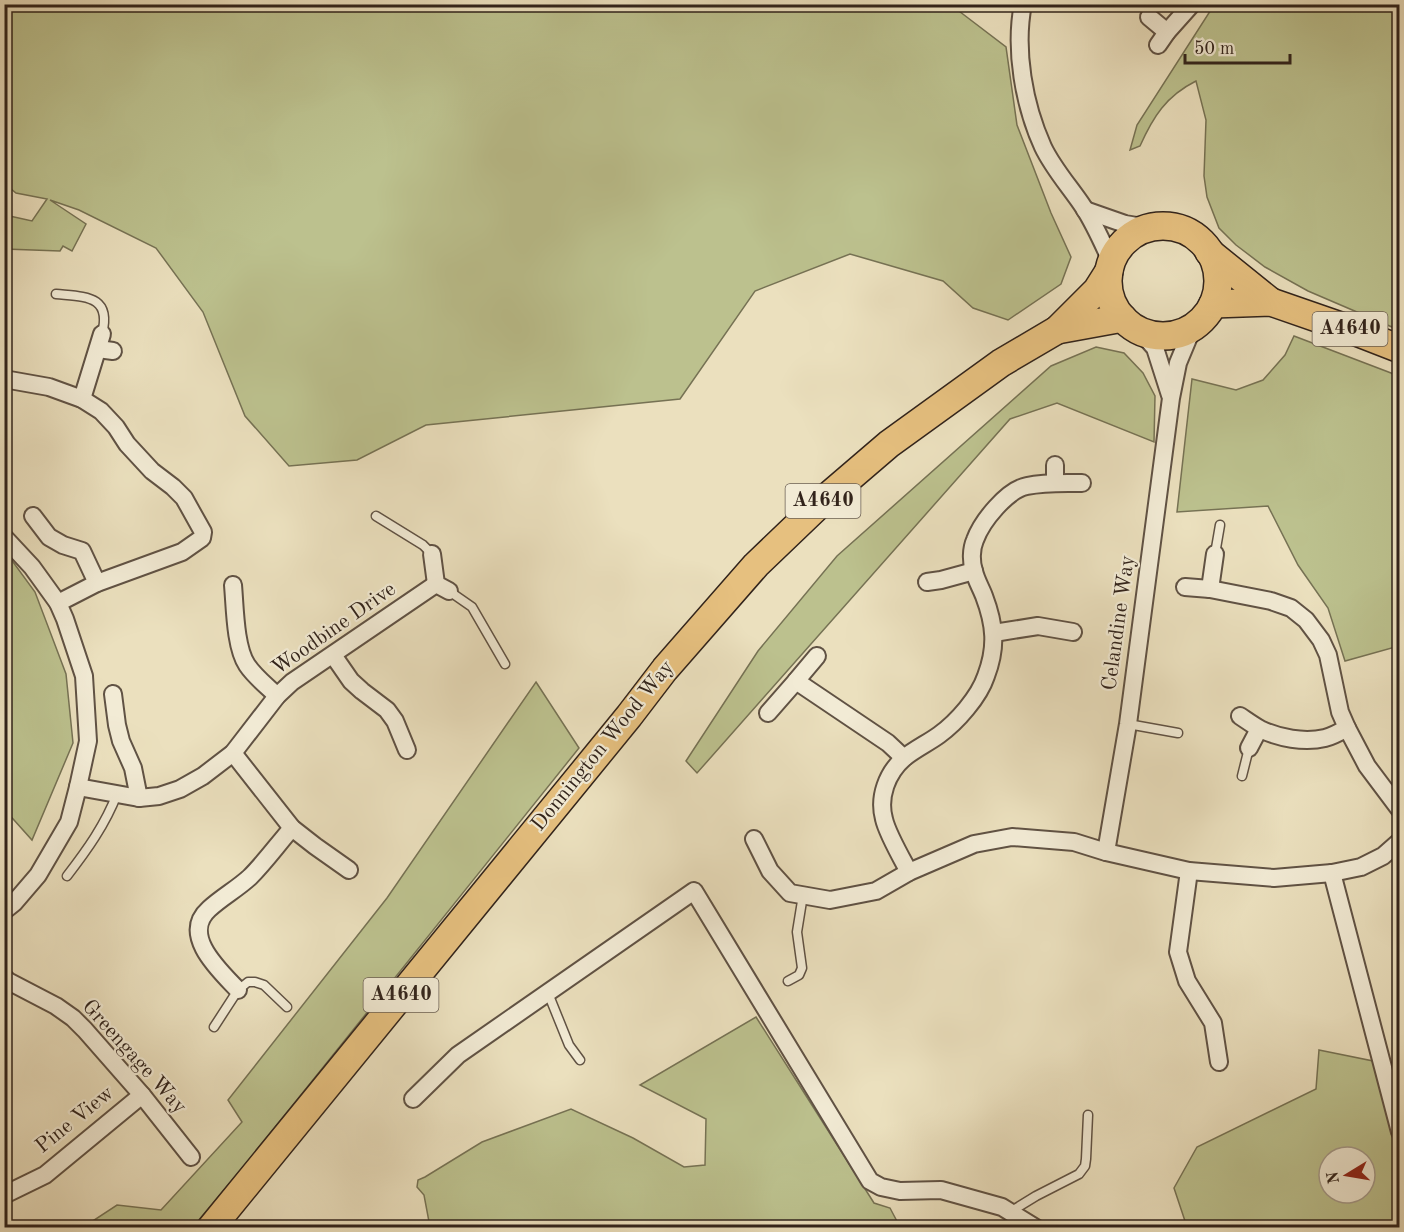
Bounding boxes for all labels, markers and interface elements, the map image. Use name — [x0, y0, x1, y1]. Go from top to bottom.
scale bar — [1185, 27, 1290, 65]
text: 50 m — [1194, 40, 1234, 58]
road number: A4640 — [1312, 312, 1388, 346]
road number: A4640 — [786, 484, 860, 518]
street label: Celandine Way — [1099, 554, 1139, 692]
street label: Woodbine Drive — [268, 579, 400, 679]
street label: Donnington Wood Way — [528, 657, 678, 835]
road number: A4640 — [364, 978, 438, 1012]
street label: Greengage Way — [78, 996, 190, 1118]
street label: Pine View — [32, 1082, 118, 1158]
north arrow — [1317, 1145, 1377, 1205]
text: N — [1325, 1169, 1343, 1185]

